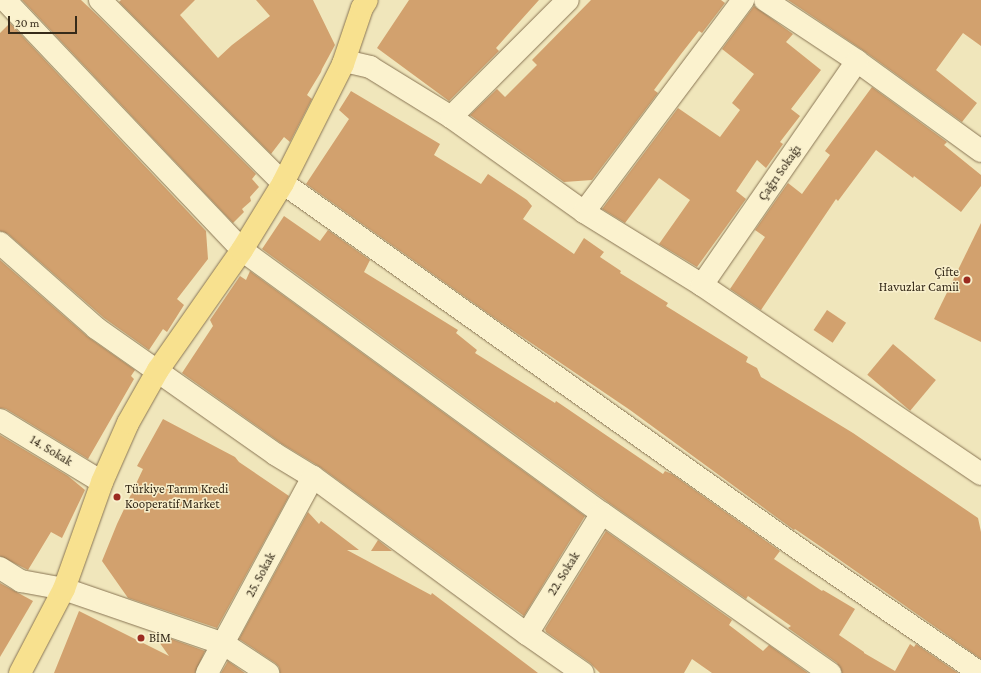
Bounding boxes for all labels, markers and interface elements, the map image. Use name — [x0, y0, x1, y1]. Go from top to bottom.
scale bar — [10, 8, 79, 34]
text: 20 m — [15, 16, 39, 30]
street label: Çağrı Sokağı — [755, 142, 805, 204]
place label: Çifte Havuzlar Camii — [879, 265, 959, 296]
marker: Çifte Havuzlar Camii — [962, 275, 972, 285]
street label: 14. Sokak — [27, 432, 75, 470]
place label: Türkiye Tarım Kredi Kooperatif Market — [125, 482, 228, 513]
marker: Türkiye Tarım Kredi Kooperatif Market — [112, 492, 122, 502]
street label: 22. Sokak — [544, 549, 584, 599]
street label: 25. Sokak — [243, 550, 279, 600]
place label: BİM — [149, 630, 171, 646]
marker: BİM — [136, 633, 146, 643]

